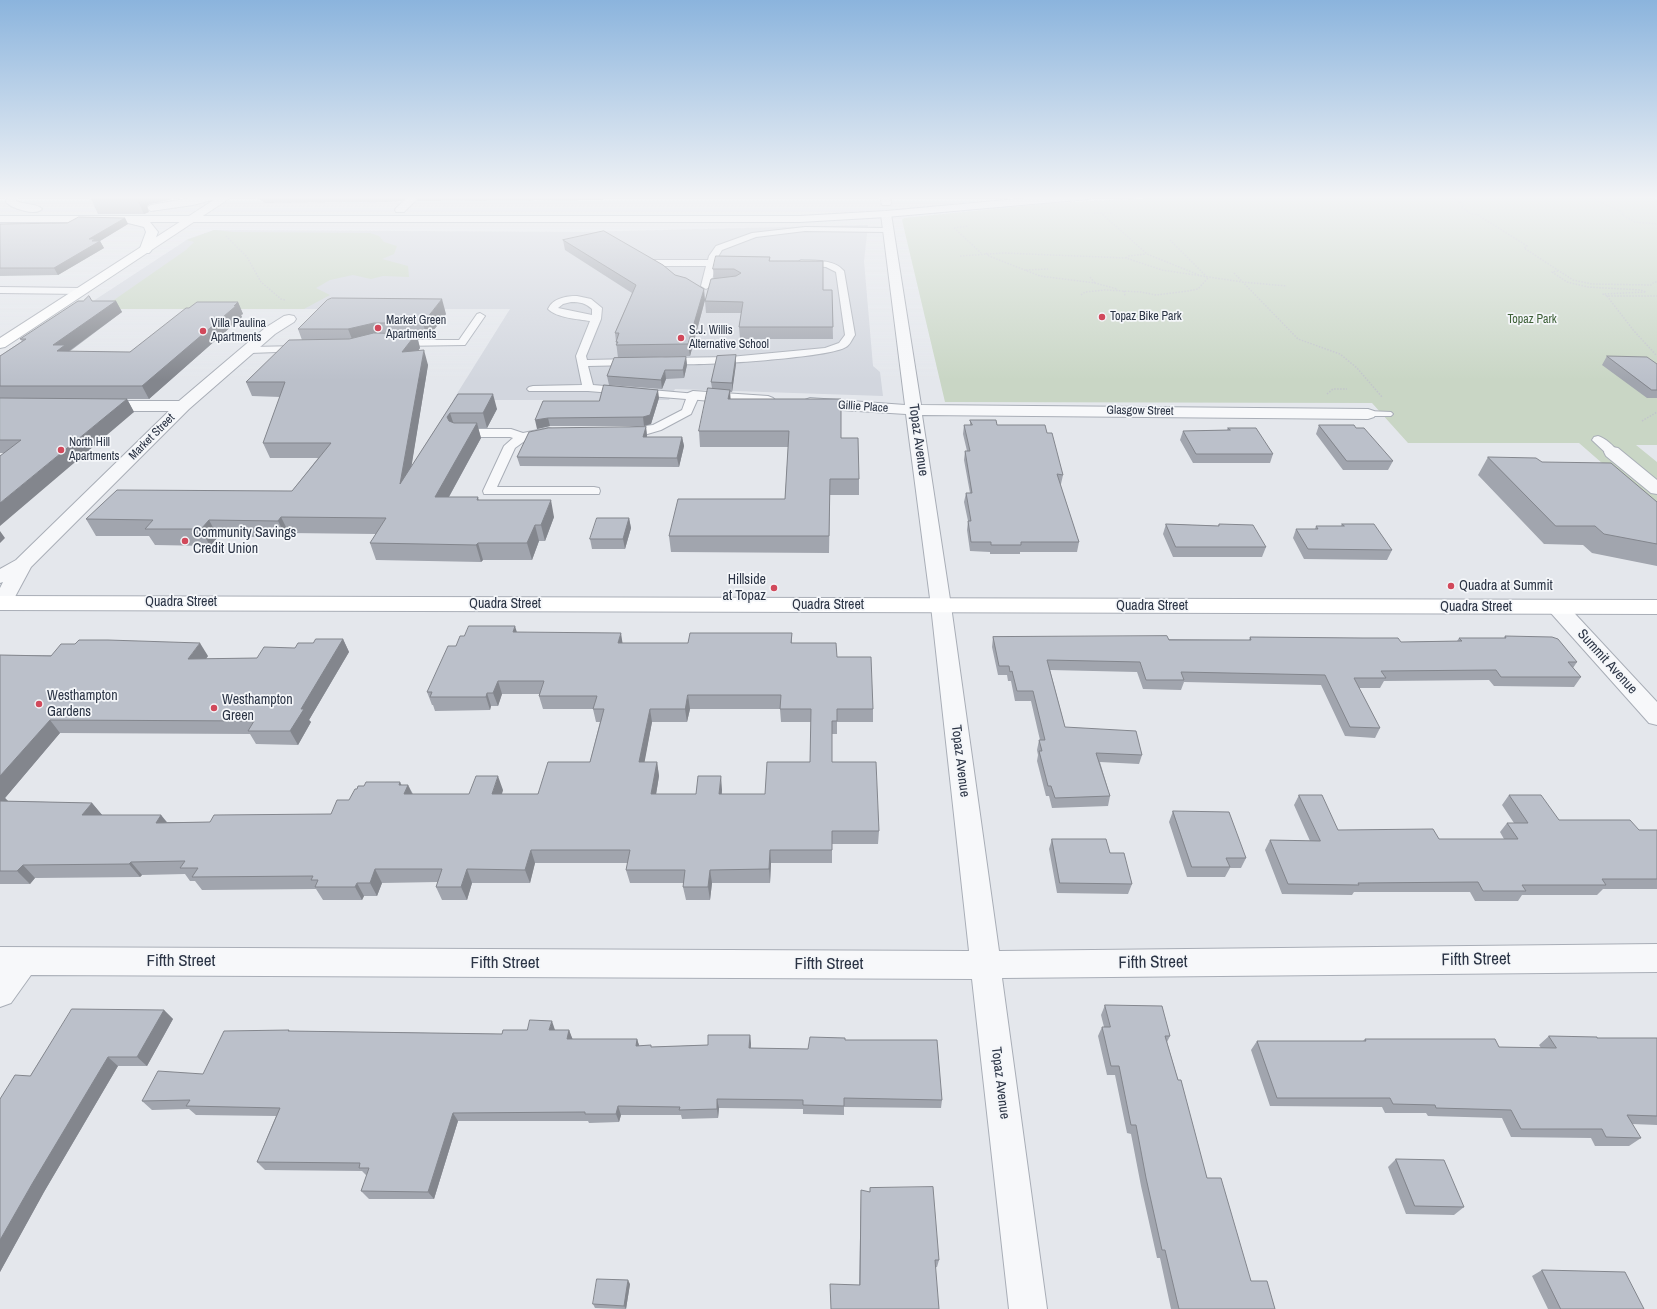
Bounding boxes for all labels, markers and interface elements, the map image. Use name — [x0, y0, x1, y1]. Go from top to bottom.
place label: Topaz Bike Park — [1110, 310, 1182, 324]
marker: Topaz Bike Park — [1097, 312, 1107, 322]
park label: Topaz Park — [1507, 313, 1557, 327]
place label: Market Green Apartments — [386, 314, 446, 342]
place label: Villa Paulina Apartments — [211, 317, 266, 345]
marker: Market Green Apartments — [373, 323, 383, 333]
place label: S.J. Willis Alternative School — [689, 324, 769, 352]
marker: Villa Paulina Apartments — [198, 326, 208, 336]
marker: S.J. Willis Alternative School — [676, 333, 686, 343]
street label: Gillie Place — [837, 398, 889, 416]
street label: Topaz Avenue — [905, 403, 931, 477]
street label: Glasgow Street — [1106, 403, 1174, 419]
street label: Market Street — [126, 411, 178, 463]
place label: North Hill Apartments — [69, 436, 119, 464]
marker: North Hill Apartments — [56, 445, 66, 455]
place label: Community Savings Credit Union — [193, 525, 296, 558]
marker: Community Savings Credit Union — [180, 536, 190, 546]
place label: Hillside at Topaz — [723, 572, 766, 604]
place label: Quadra at Summit — [1459, 578, 1553, 594]
marker: Quadra at Summit — [1446, 581, 1456, 591]
marker: Hillside at Topaz — [769, 583, 779, 593]
street label: Quadra Street — [145, 594, 217, 610]
street label: Quadra Street — [469, 596, 541, 612]
street label: Quadra Street — [792, 597, 864, 613]
street label: Quadra Street — [1116, 598, 1188, 614]
street label: Quadra Street — [1440, 599, 1512, 615]
street label: Summit Avenue — [1573, 626, 1641, 698]
place label: Westhampton Gardens — [47, 688, 118, 720]
place label: Westhampton Green — [222, 692, 293, 724]
marker: Westhampton Gardens — [34, 699, 44, 709]
marker: Westhampton Green — [209, 703, 219, 713]
street label: Topaz Avenue — [947, 724, 973, 798]
street label: Fifth Street — [1441, 949, 1511, 971]
street label: Fifth Street — [147, 951, 215, 971]
street label: Fifth Street — [1118, 952, 1188, 974]
street label: Fifth Street — [471, 953, 539, 973]
street label: Fifth Street — [795, 954, 863, 974]
street label: Topaz Avenue — [987, 1046, 1013, 1120]

